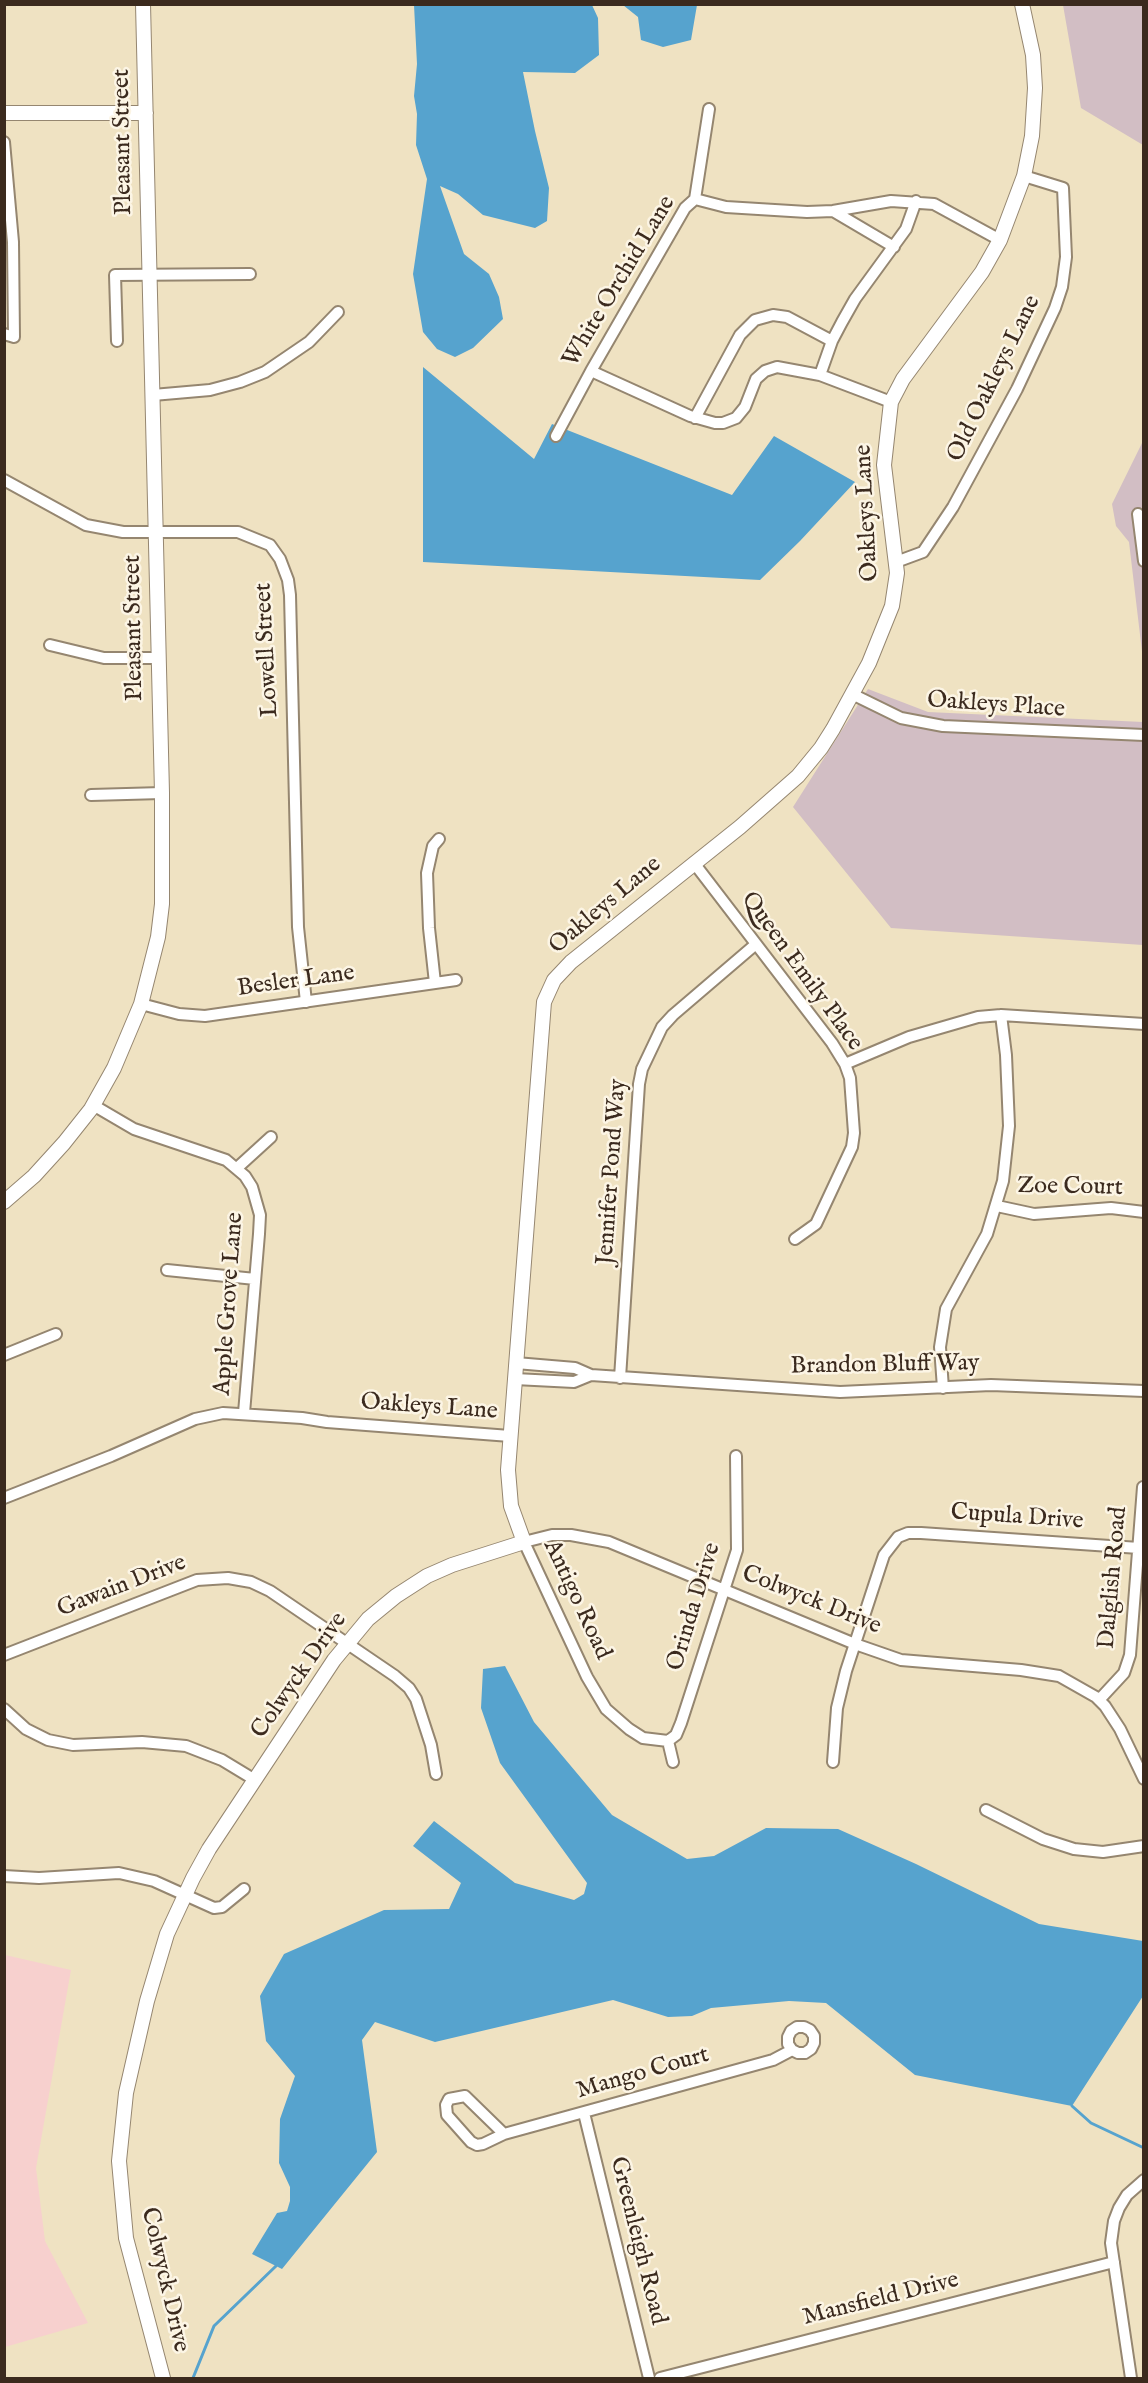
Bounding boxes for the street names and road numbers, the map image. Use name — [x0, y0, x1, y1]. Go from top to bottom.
street label: Pleasant Street — [108, 69, 140, 215]
street label: White Orchid Lane — [557, 191, 683, 373]
street label: Old Oakleys Lane — [942, 291, 1048, 467]
street label: Oakleys Lane — [850, 444, 886, 582]
street label: Pleasant Street — [119, 555, 151, 701]
street label: Lowell Street — [250, 582, 286, 718]
street label: Oakleys Place — [926, 687, 1066, 725]
street label: Oakleys Lane — [544, 851, 668, 961]
street label: Queen Emily Place — [734, 887, 868, 1057]
street label: Besler Lane — [236, 960, 356, 1004]
street label: Jennifer Pond Way — [592, 1078, 634, 1266]
street label: Zoe Court — [1017, 1173, 1123, 1203]
street label: Apple Grove Lane — [209, 1211, 251, 1397]
street label: Brandon Bluff Way — [790, 1350, 980, 1382]
street label: Oakleys Lane — [360, 1389, 498, 1427]
street label: Cupula Drive — [950, 1499, 1084, 1537]
street label: Dalglish Road — [1093, 1506, 1135, 1650]
street label: Antigo Road — [536, 1535, 616, 1665]
street label: Orinda Drive — [662, 1540, 728, 1674]
street label: Gawain Drive — [54, 1549, 190, 1625]
street label: Colwyck Drive — [737, 1560, 885, 1642]
street label: Colwyck Drive — [246, 1607, 354, 1745]
street label: Mango Court — [574, 2041, 712, 2107]
street label: Greenleigh Road — [602, 2154, 672, 2328]
street label: Colwyck Drive — [133, 2205, 195, 2355]
street label: Mansfield Drive — [800, 2267, 962, 2333]

